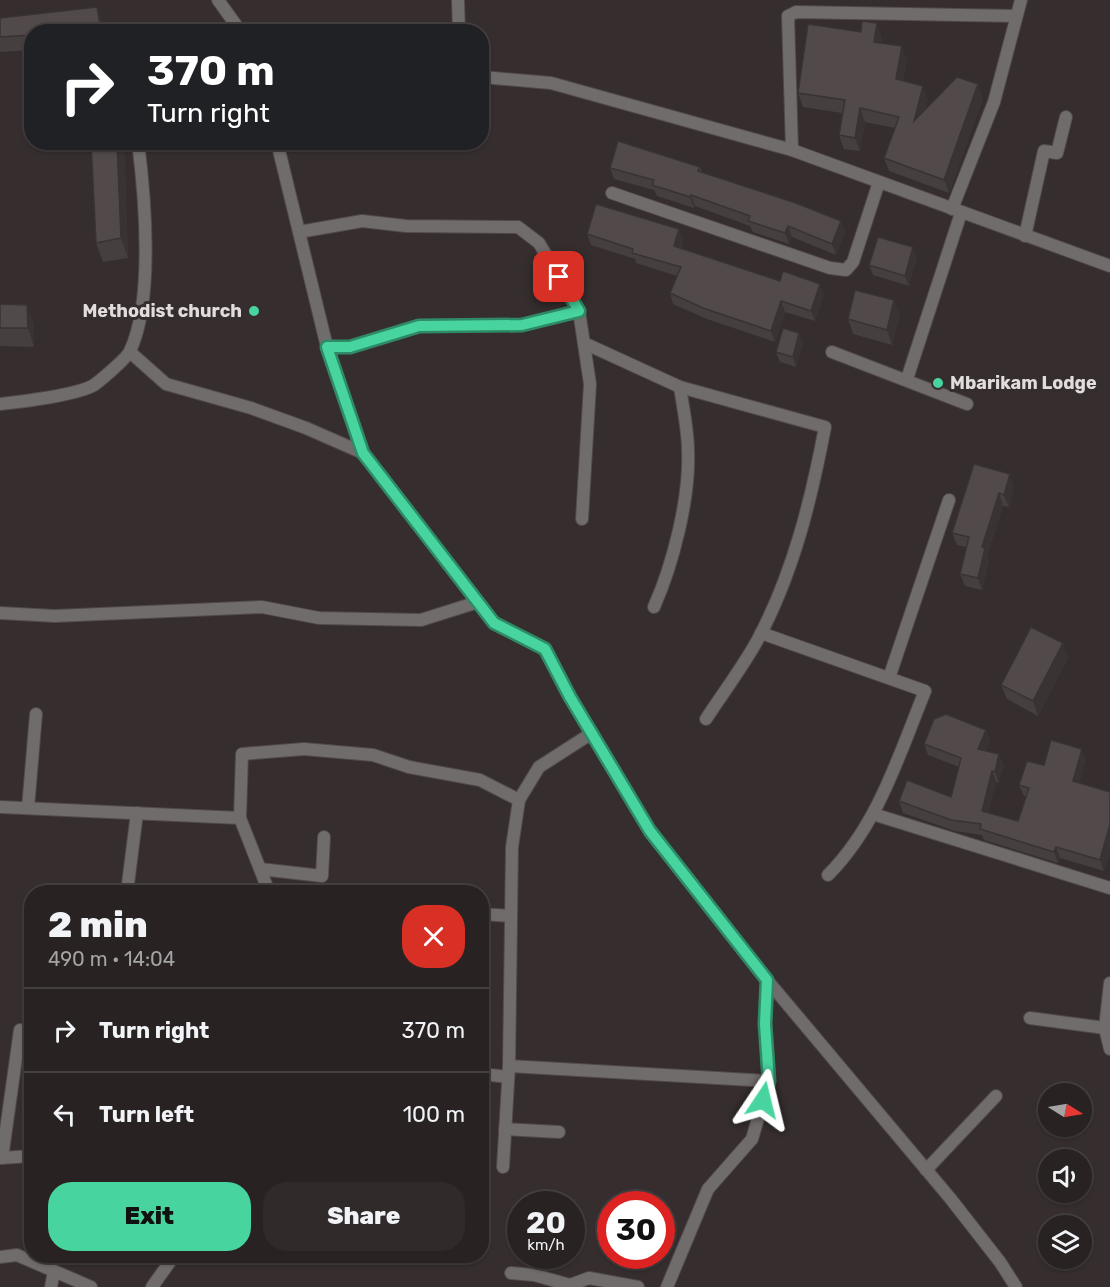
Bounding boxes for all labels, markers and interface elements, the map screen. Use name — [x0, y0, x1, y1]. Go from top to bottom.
text: 370 m — [147, 46, 275, 96]
icon: right — [48, 48, 126, 126]
text: Turn right — [147, 97, 270, 129]
pin — [533, 251, 584, 302]
icon: arrive — [542, 260, 575, 293]
place label: Methodist church — [82, 300, 242, 322]
marker: Methodist church — [247, 304, 261, 318]
place label: Mbarikam Lodge — [950, 372, 1097, 394]
marker: Mbarikam Lodge — [931, 376, 945, 390]
text: 2 min — [48, 903, 148, 946]
button: close — [402, 905, 465, 968]
text: 490 m · 14:04 — [48, 947, 175, 971]
icon: right — [48, 1014, 81, 1047]
text: Turn right — [99, 1017, 209, 1044]
text: 370 m — [402, 1017, 465, 1044]
position arrow — [731, 1068, 795, 1132]
north arrow — [1038, 1083, 1092, 1137]
map controls — [1038, 1083, 1092, 1269]
icon: left — [48, 1098, 81, 1131]
text: Turn left — [99, 1101, 194, 1128]
text: 100 m — [403, 1101, 465, 1128]
button: sound — [1038, 1149, 1092, 1203]
button: Exit — [48, 1182, 251, 1251]
button: Share — [263, 1182, 465, 1251]
speed limit sign: 30 — [597, 1191, 675, 1269]
text: 20 — [526, 1205, 566, 1241]
button: layers — [1038, 1215, 1092, 1269]
text: km/h — [527, 1236, 565, 1254]

